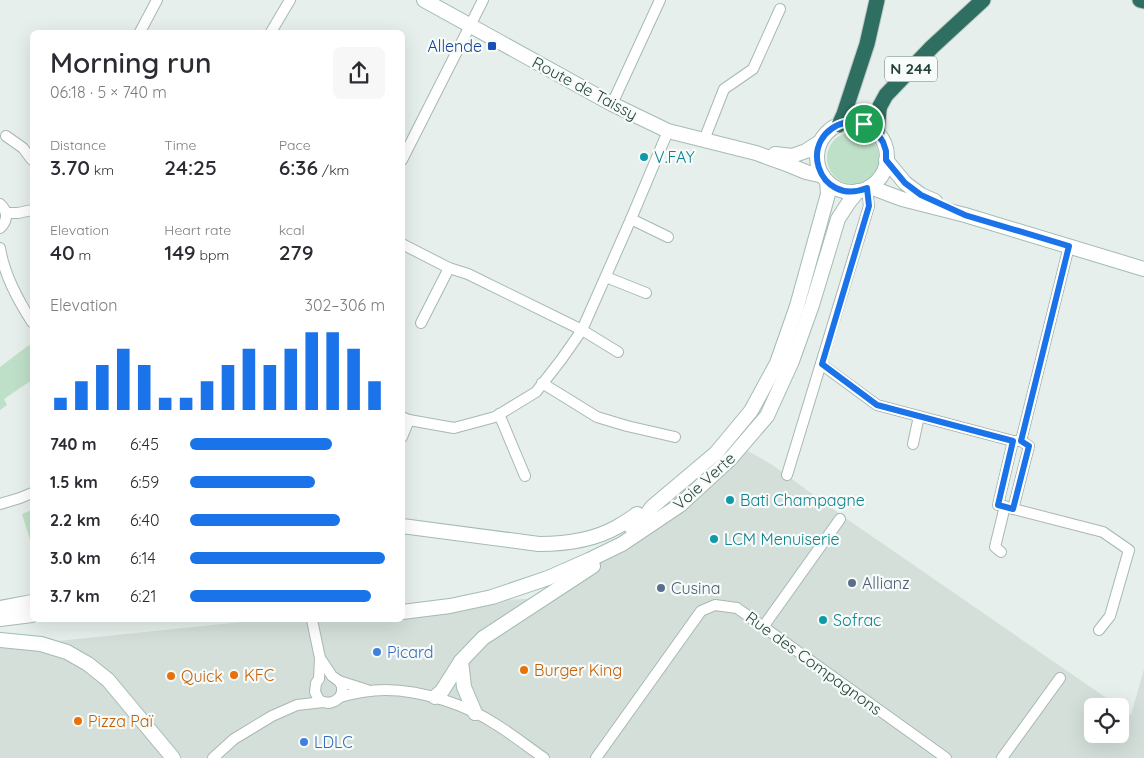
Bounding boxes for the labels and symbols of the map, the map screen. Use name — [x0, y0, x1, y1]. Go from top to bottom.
place label: Allende — [427, 36, 482, 56]
marker: Allende — [486, 40, 498, 52]
street label: Route de Taissy — [529, 52, 641, 124]
road number: N 244 — [885, 56, 937, 82]
pin — [843, 103, 885, 145]
place label: V.FAY — [654, 147, 695, 167]
marker: V.FAY — [638, 151, 650, 163]
street label: Voie Verte — [669, 448, 739, 514]
place label: Bati Champagne — [740, 490, 865, 510]
marker: Bati Champagne — [724, 494, 736, 506]
place label: LCM Menuiserie — [724, 529, 840, 549]
marker: LCM Menuiserie — [708, 533, 720, 545]
place label: Allianz — [862, 573, 910, 593]
marker: Allianz — [846, 577, 858, 589]
place label: Cusina — [671, 578, 720, 598]
marker: Cusina — [655, 582, 667, 594]
street label: Rue des Compagnons — [742, 607, 886, 719]
place label: Sofrac — [833, 610, 881, 630]
marker: Sofrac — [817, 614, 829, 626]
place label: Picard — [387, 642, 433, 662]
marker: Picard — [371, 646, 383, 658]
place label: Burger King — [534, 660, 622, 680]
marker: Burger King — [518, 664, 530, 676]
place label: KFC — [244, 665, 274, 685]
place label: Quick — [181, 666, 223, 686]
marker: KFC — [228, 669, 240, 681]
marker: Quick — [165, 670, 177, 682]
place label: Pizza Paï — [88, 711, 154, 731]
marker: Pizza Paï — [72, 715, 84, 727]
place label: LDLC — [314, 732, 353, 752]
marker: LDLC — [298, 736, 310, 748]

